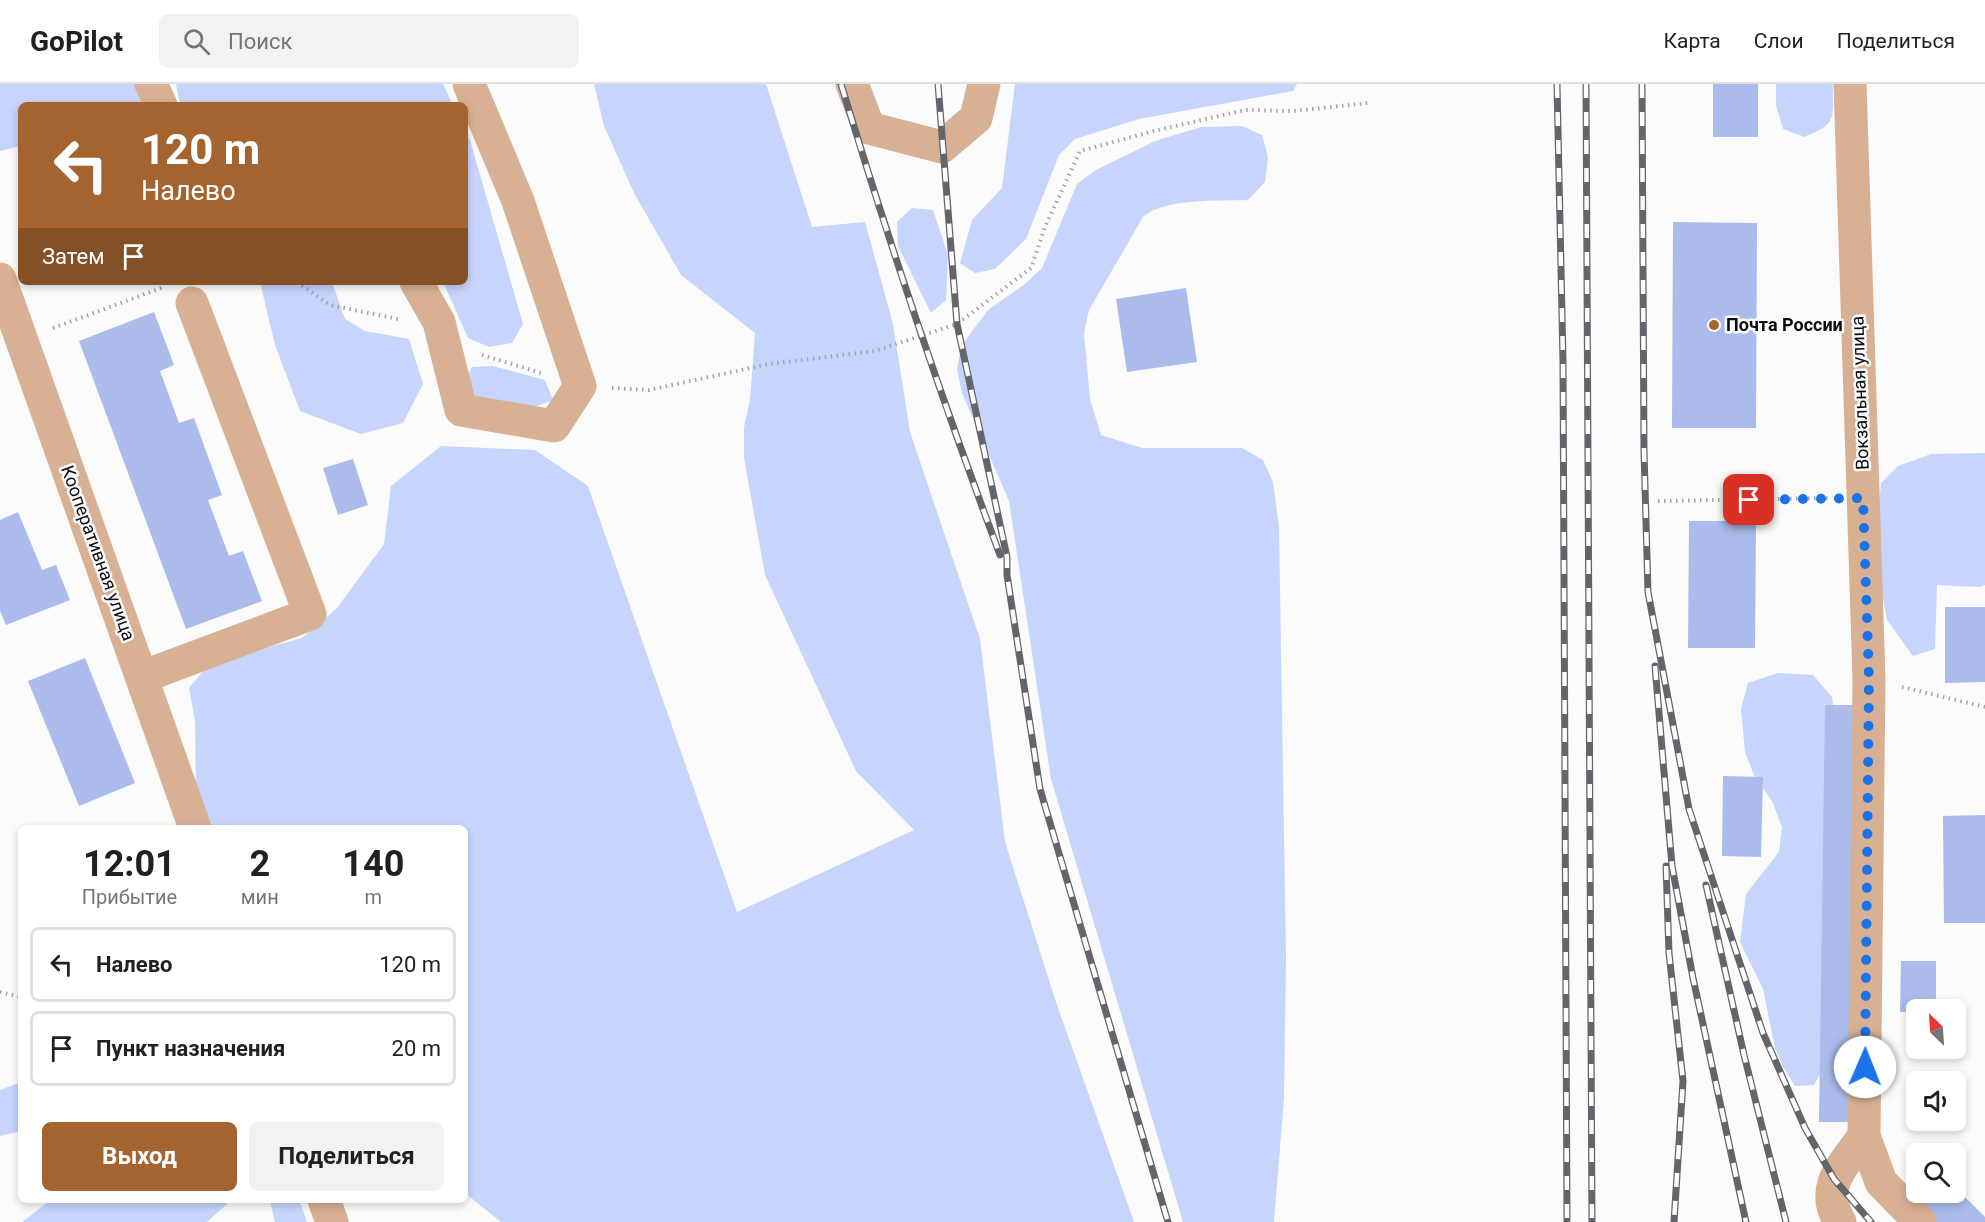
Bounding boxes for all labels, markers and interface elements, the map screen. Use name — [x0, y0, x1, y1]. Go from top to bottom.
search box — [159, 14, 579, 68]
text: GoPilot — [30, 25, 123, 58]
icon: search — [180, 25, 213, 58]
text: Поиск — [228, 29, 292, 54]
text: Карта — [1664, 29, 1721, 53]
text: Слои — [1754, 29, 1804, 53]
text: Поделиться — [1837, 29, 1955, 53]
text: 120 m — [141, 125, 260, 174]
icon: left — [42, 126, 120, 204]
text: Налево — [141, 175, 236, 207]
icon: arrive — [117, 240, 150, 273]
text: Затем — [42, 244, 105, 269]
place label: Почта России — [1726, 314, 1843, 335]
street label: Вокзальная улица — [1846, 316, 1873, 470]
marker: Почта России — [1707, 318, 1721, 332]
street label: Кооперативная улица — [57, 462, 140, 643]
pin — [1723, 474, 1774, 525]
icon: arrive — [1732, 483, 1765, 516]
text: 12:01 — [83, 843, 176, 885]
text: 2 — [249, 843, 270, 885]
text: 140 — [342, 843, 404, 885]
text: Прибытие — [82, 885, 177, 909]
text: мин — [241, 885, 279, 909]
text: m — [365, 885, 382, 909]
icon: left — [45, 948, 78, 981]
text: Налево — [96, 952, 173, 977]
text: 120 m — [379, 952, 441, 977]
north arrow — [1906, 999, 1966, 1059]
map controls — [1906, 999, 1966, 1203]
icon: arrive — [45, 1032, 78, 1065]
position arrow — [1833, 1035, 1897, 1099]
text: Пункт назначения — [96, 1036, 285, 1061]
text: 20 m — [392, 1036, 441, 1061]
button: sound — [1906, 1071, 1966, 1131]
button: Выход — [42, 1122, 237, 1191]
button: Поделиться — [249, 1122, 444, 1191]
button: search — [1906, 1143, 1966, 1203]

